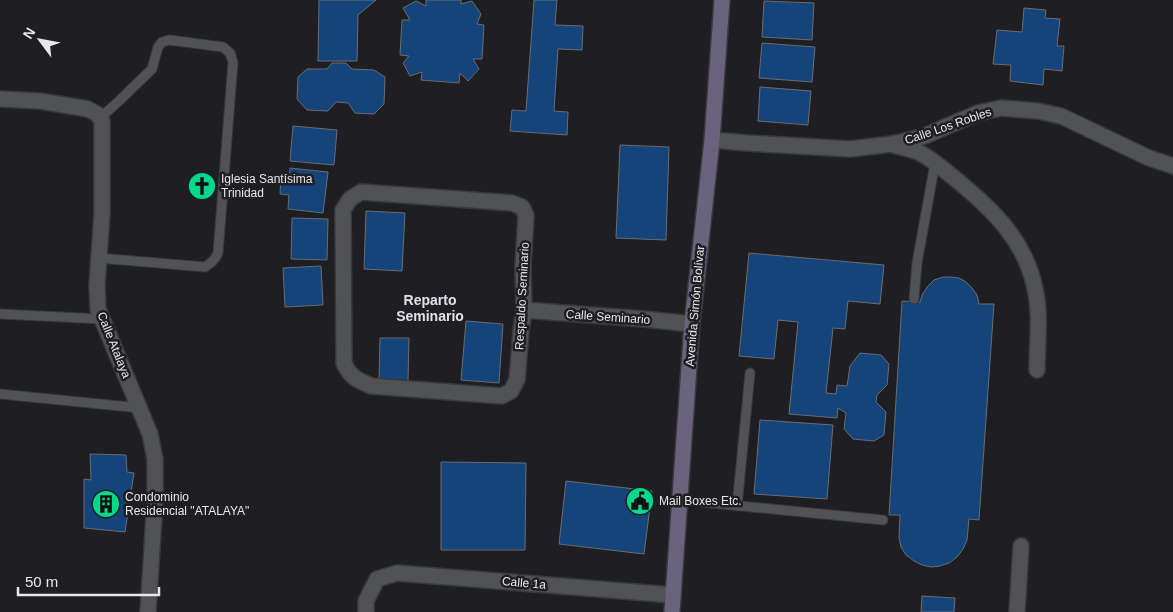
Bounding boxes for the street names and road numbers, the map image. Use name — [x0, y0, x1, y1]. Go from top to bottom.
street label: Calle Los Robles — [903, 105, 993, 147]
street label: Respaldo Seminario — [512, 241, 532, 350]
street label: Avenida Simón Bolívar — [683, 245, 707, 367]
street label: Calle Seminario — [565, 307, 651, 327]
street label: Calle Atalaya — [94, 310, 134, 380]
street label: Calle 1a — [501, 574, 547, 592]

